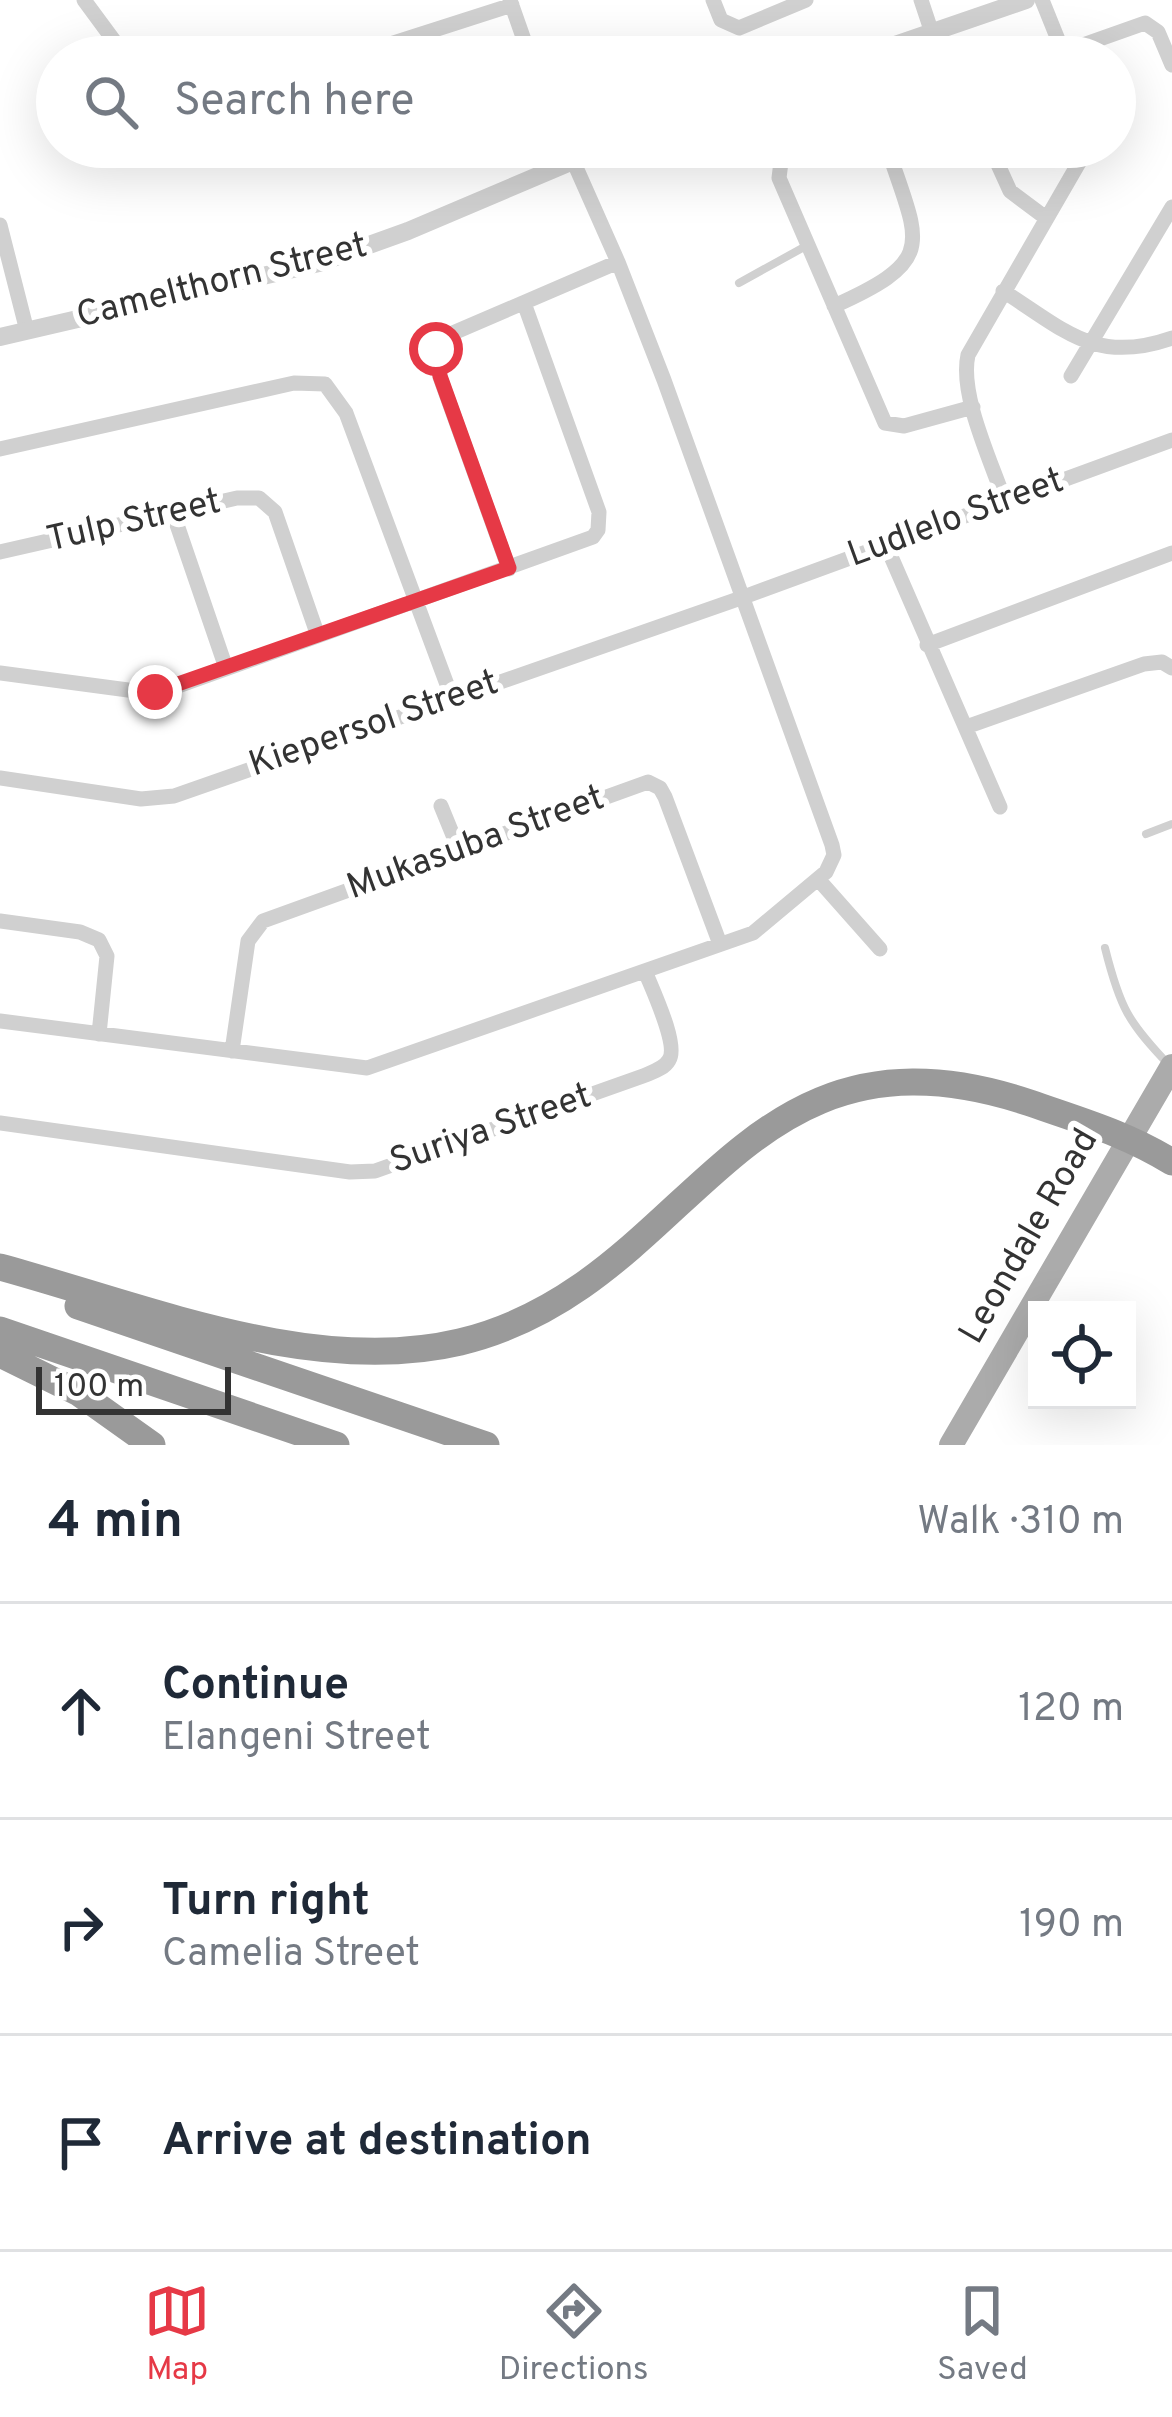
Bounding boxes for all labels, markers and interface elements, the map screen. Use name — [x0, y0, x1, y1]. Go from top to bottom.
search box — [36, 36, 1136, 168]
icon: search — [78, 69, 144, 135]
text: Search here — [174, 74, 414, 131]
street label: Camelthorn Street — [72, 224, 372, 340]
route start — [409, 322, 463, 376]
street label: Ludlelo Street — [842, 459, 1070, 579]
street label: Tulp Street — [43, 480, 225, 564]
street label: Kiepersol Street — [243, 661, 505, 789]
route end — [128, 665, 182, 719]
street label: Mukasuba Street — [341, 776, 611, 912]
street label: Suriya Street — [384, 1074, 598, 1186]
street label: Leondale Road — [950, 1121, 1110, 1353]
map controls — [1028, 1301, 1136, 1409]
button: locate — [1028, 1301, 1136, 1409]
scale bar — [36, 1361, 231, 1414]
text: 100 m — [54, 1367, 144, 1409]
text: 4 min — [48, 1491, 183, 1556]
text: Walk · 310 m — [917, 1499, 1124, 1548]
text: Continue — [162, 1658, 349, 1715]
icon: ahead — [48, 1678, 114, 1744]
text: 120 m — [1018, 1686, 1124, 1735]
text: Elangeni Street — [162, 1715, 431, 1764]
text: Turn right — [162, 1874, 370, 1931]
icon: right — [48, 1894, 114, 1960]
text: 190 m — [1019, 1902, 1124, 1951]
text: Camelia Street — [162, 1931, 420, 1980]
icon: arrive — [48, 2110, 114, 2176]
text: Arrive at destination — [162, 2114, 592, 2171]
tab: Map — [144, 2278, 210, 2392]
tab: Directions — [499, 2278, 649, 2392]
tab: Saved — [937, 2278, 1028, 2392]

